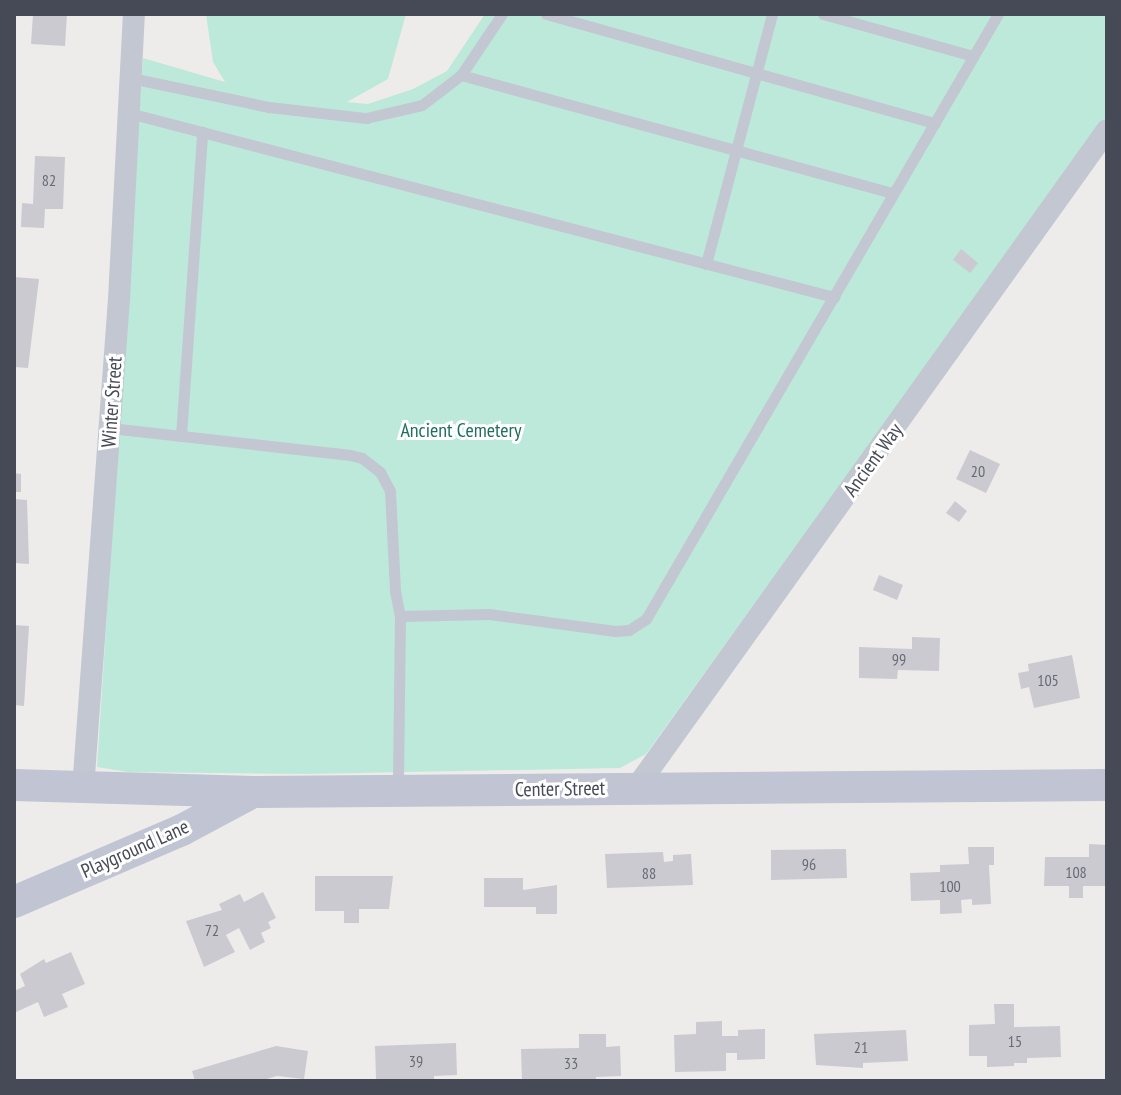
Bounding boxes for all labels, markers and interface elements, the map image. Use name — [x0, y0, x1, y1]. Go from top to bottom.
house number: 82 — [42, 170, 56, 190]
street label: Winter Street — [97, 356, 127, 448]
park label: Ancient Cemetery — [400, 418, 522, 442]
street label: Ancient Way — [838, 419, 908, 501]
house number: 20 — [971, 461, 985, 481]
house number: 99 — [892, 649, 906, 669]
house number: 105 — [1037, 670, 1059, 690]
street label: Center Street — [515, 776, 605, 802]
street label: Playground Lane — [77, 815, 193, 883]
house number: 96 — [802, 854, 816, 874]
house number: 108 — [1065, 862, 1087, 882]
house number: 88 — [642, 863, 656, 883]
house number: 100 — [939, 876, 961, 896]
house number: 72 — [205, 920, 219, 940]
house number: 15 — [1008, 1031, 1022, 1051]
house number: 21 — [854, 1037, 868, 1057]
house number: 39 — [409, 1051, 423, 1071]
house number: 33 — [564, 1053, 578, 1073]

